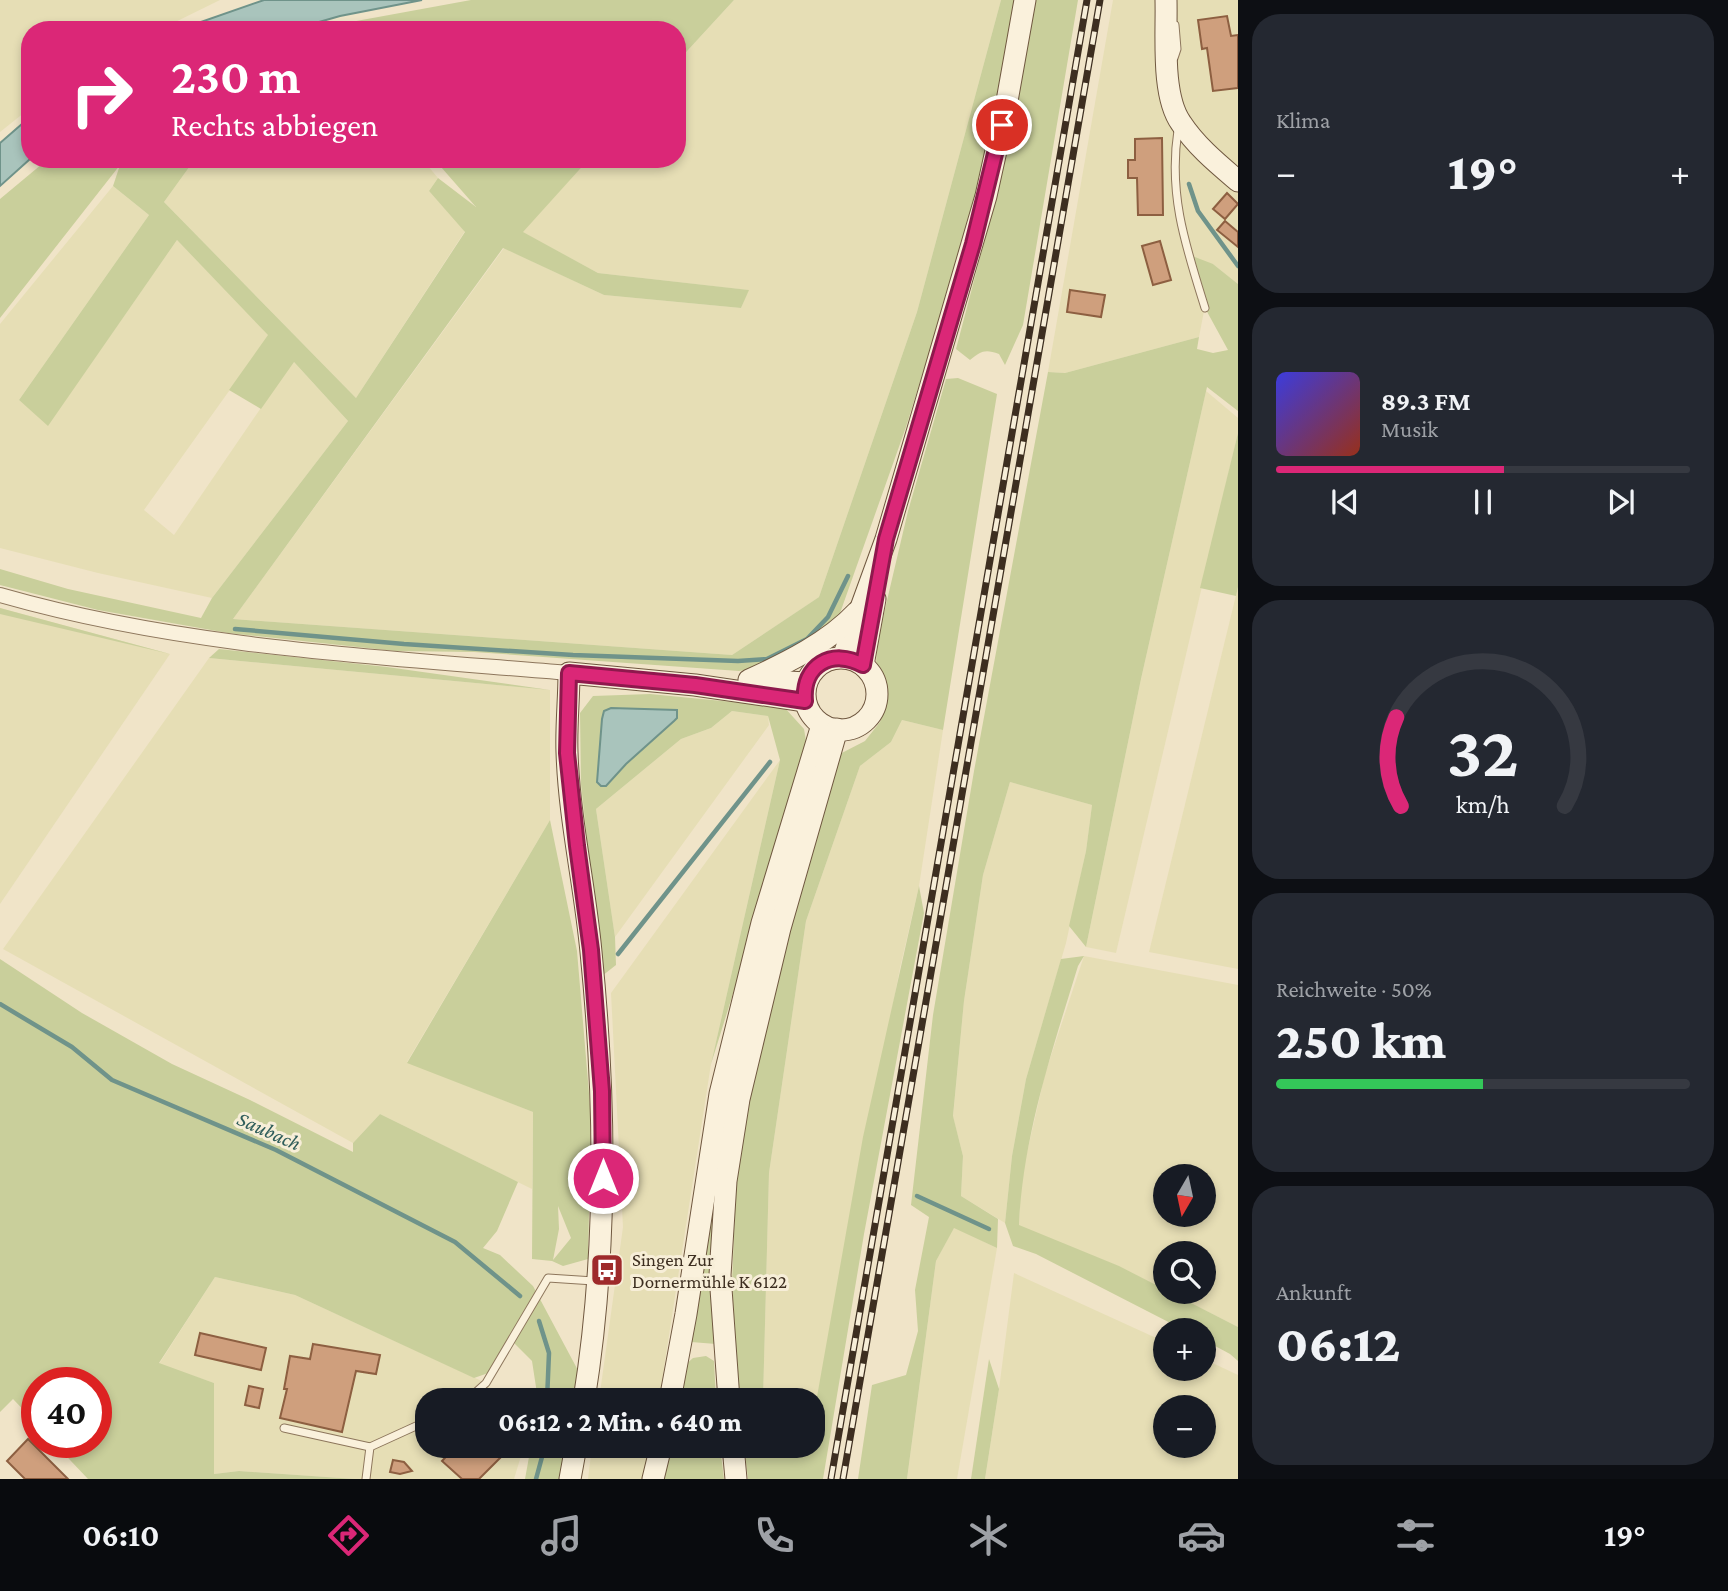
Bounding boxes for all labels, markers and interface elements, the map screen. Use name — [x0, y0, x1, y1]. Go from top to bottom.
icon: right — [56, 49, 147, 140]
text: 230 m — [171, 49, 301, 104]
pin — [972, 95, 1032, 155]
icon: arrive — [983, 106, 1021, 144]
text: Rechts abbiegen — [171, 107, 378, 143]
text: Klima — [1276, 107, 1330, 133]
text: 19° — [1448, 142, 1518, 200]
text: − — [1276, 151, 1296, 193]
text: + — [1670, 151, 1690, 193]
text: 89.3 FM — [1381, 387, 1471, 416]
text: Musik — [1381, 416, 1438, 442]
icon: previous — [1326, 483, 1364, 521]
icon: pause — [1464, 483, 1502, 521]
icon: next — [1602, 483, 1640, 521]
text: 32 — [1447, 711, 1519, 792]
text: km/h — [1456, 790, 1510, 817]
text: Reichweite · 50% — [1276, 976, 1432, 1002]
text: 250 km — [1276, 1011, 1446, 1069]
water label: Saubach — [234, 1106, 304, 1156]
position arrow — [566, 1141, 640, 1215]
north arrow — [1153, 1164, 1216, 1227]
map controls — [1153, 1164, 1216, 1458]
button: search — [1153, 1241, 1216, 1304]
place label: Singen Zur Dornermühle K 6122 — [632, 1249, 787, 1292]
bus stop icon: Singen Zur Dornermühle K 6122 — [588, 1251, 626, 1289]
text: Ankunft — [1276, 1279, 1351, 1305]
text: 06:12 — [1276, 1314, 1401, 1372]
button: + — [1153, 1318, 1216, 1381]
speed limit sign: 40 — [21, 1367, 112, 1458]
button: − — [1153, 1395, 1216, 1458]
text: 06:12 · 2 Min. · 640 m — [498, 1408, 742, 1437]
icon: directions — [324, 1511, 373, 1560]
icon: music — [537, 1511, 586, 1560]
icon: phone — [750, 1511, 799, 1560]
icon: climate — [964, 1511, 1013, 1560]
icon: car — [1177, 1511, 1226, 1560]
icon: filters — [1391, 1511, 1440, 1560]
text: 06:10 — [82, 1517, 159, 1553]
text: 19° — [1604, 1517, 1646, 1553]

